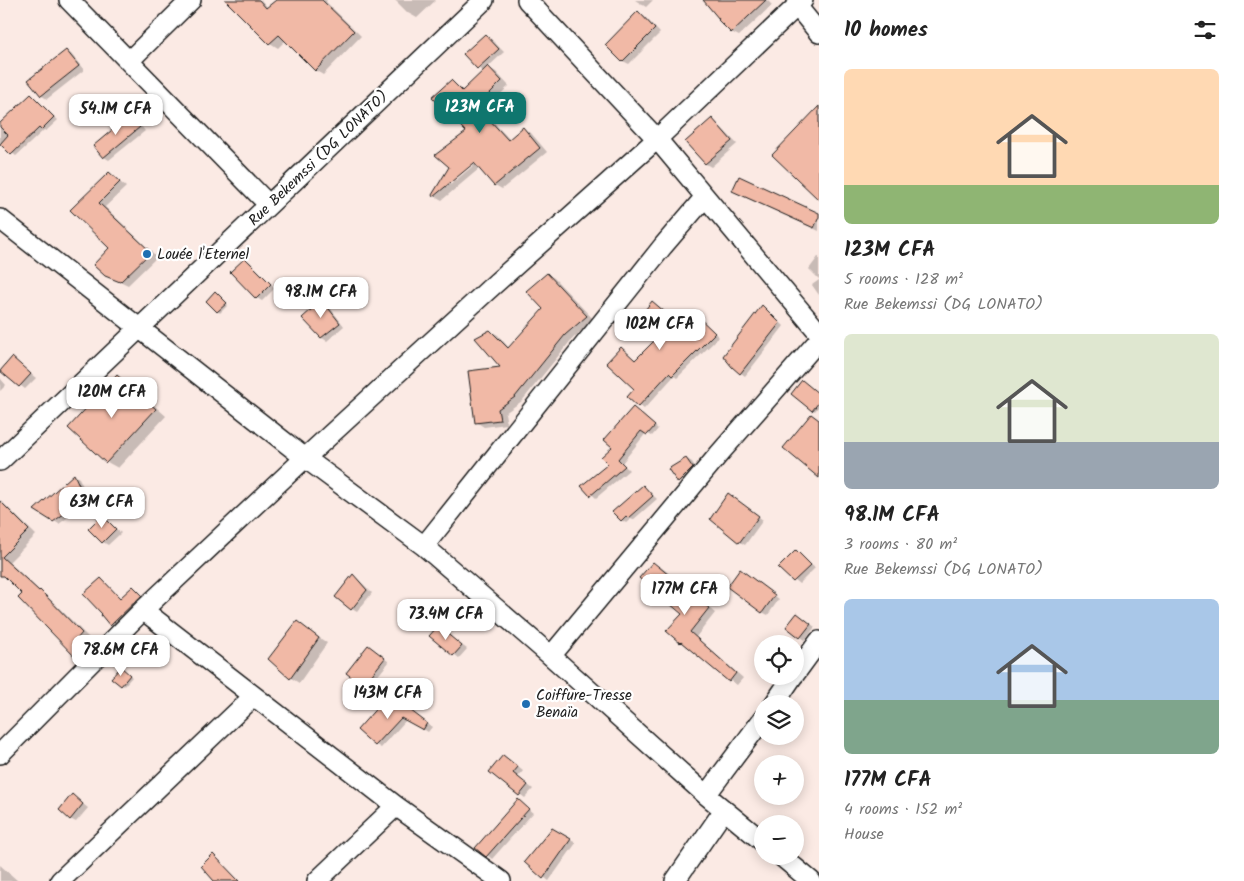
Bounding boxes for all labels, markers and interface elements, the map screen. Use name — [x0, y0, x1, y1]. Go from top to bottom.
text: 10 homes — [844, 14, 928, 47]
icon: filters — [1191, 16, 1219, 44]
street label: Rue Bekemssi (DG LONATO) — [243, 85, 394, 232]
pin: 123M CFA — [428, 92, 532, 134]
pin: 54.1M CFA — [59, 94, 173, 136]
text: 123M CFA — [445, 95, 515, 120]
text: 54.1M CFA — [80, 97, 152, 122]
icon: home — [987, 101, 1077, 191]
text: 123M CFA — [844, 234, 936, 267]
place label: Louée l'Eternel — [157, 243, 249, 267]
marker: Louée l'Eternel — [141, 248, 153, 260]
text: 5 rooms · 128 m² — [844, 267, 963, 292]
pin: 98.1M CFA — [264, 276, 378, 319]
text: 98.1M CFA — [284, 280, 358, 305]
text: Rue Bekemssi (DG LONATO) — [844, 292, 1043, 317]
pin: 102M CFA — [608, 308, 712, 351]
text: 102M CFA — [625, 312, 695, 337]
icon: home — [987, 366, 1077, 456]
pin: 120M CFA — [60, 376, 164, 419]
text: 120M CFA — [77, 380, 147, 405]
pin: 63M CFA — [56, 486, 148, 529]
text: 63M CFA — [70, 490, 134, 515]
text: 98.1M CFA — [844, 499, 940, 532]
text: 3 rooms · 80 m² — [844, 532, 957, 557]
text: Rue Bekemssi (DG LONATO) — [844, 557, 1043, 582]
pin: 177M CFA — [633, 574, 737, 616]
text: 177M CFA — [652, 577, 718, 602]
pin: 73.4M CFA — [389, 598, 503, 641]
text: 73.4M CFA — [408, 602, 484, 627]
icon: home — [987, 631, 1077, 721]
pin: 78.6M CFA — [64, 634, 178, 677]
map controls — [754, 635, 804, 865]
button: locate — [754, 635, 804, 685]
text: 78.6M CFA — [83, 638, 159, 663]
pin: 143M CFA — [336, 678, 440, 720]
text: 143M CFA — [353, 681, 423, 706]
place label: Coiffure-Tresse Benaïa — [536, 684, 632, 725]
button: layers — [754, 695, 804, 745]
marker: Coiffure-Tresse Benaïa — [520, 698, 532, 710]
button: + — [754, 755, 804, 805]
text: 177M CFA — [844, 764, 932, 797]
text: 4 rooms · 152 m² — [844, 797, 962, 822]
button: − — [754, 815, 804, 865]
text: House — [844, 822, 884, 847]

